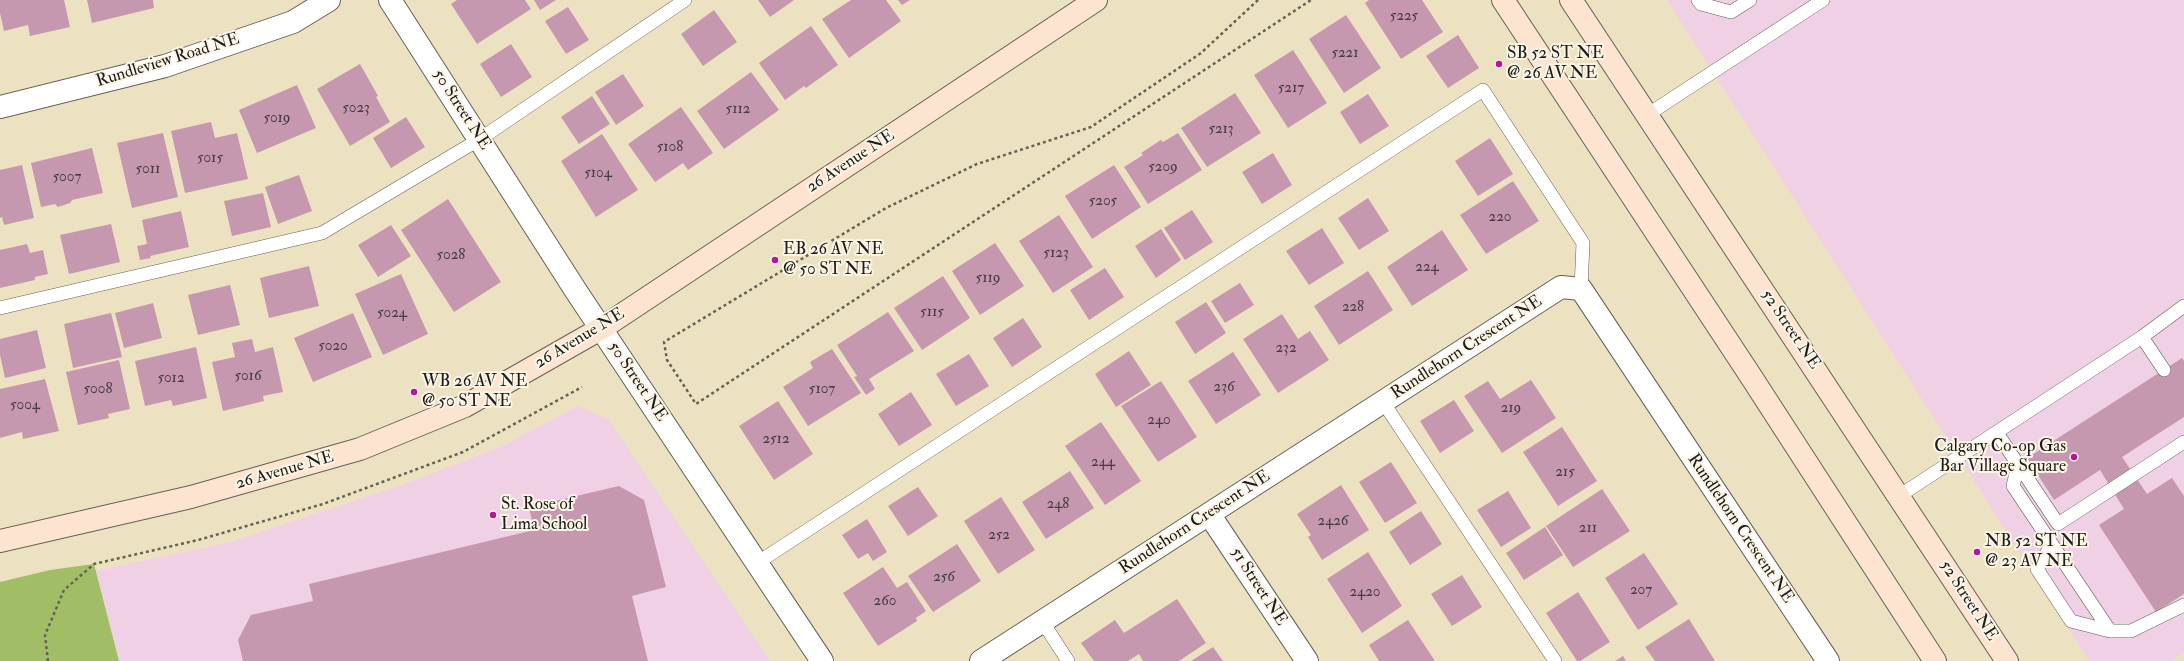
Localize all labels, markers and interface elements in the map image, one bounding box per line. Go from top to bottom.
house number: 5225 [1390,8,1418,26]
street label: Rundleview Road NE [94,29,242,93]
place label: SB 52 ST NE @ 26 AV NE [1507,44,1604,84]
house number: 5221 [1331,45,1359,63]
marker: SB 52 ST NE @ 26 AV NE [1494,59,1504,69]
street label: 50 Street NE [427,66,495,154]
house number: 5217 [1278,80,1304,98]
house number: 5023 [342,100,370,118]
house number: 5112 [726,101,750,119]
house number: 5019 [263,110,291,128]
house number: 5213 [1208,121,1234,139]
street label: 26 Avenue NE [803,126,899,198]
house number: 5108 [657,139,683,157]
house number: 5015 [197,150,223,168]
house number: 5209 [1148,159,1178,177]
house number: 5011 [136,161,160,179]
house number: 5104 [584,165,612,183]
house number: 5007 [53,169,81,187]
house number: 5205 [1089,193,1117,211]
house number: 220 [1489,209,1511,227]
place label: EB 26 AV NE @ 50 ST NE [783,240,884,280]
house number: 5123 [1043,245,1069,263]
house number: 5028 [437,247,465,265]
marker: EB 26 AV NE @ 50 ST NE [770,255,780,265]
house number: 224 [1415,259,1439,277]
house number: 5119 [976,270,1000,288]
street label: 52 Street NE [1756,286,1824,374]
street label: Rundlehorn Crescent NE [1388,292,1546,404]
house number: 228 [1342,299,1364,317]
street label: 26 Avenue NE [531,304,629,374]
house number: 5115 [920,304,944,322]
house number: 5024 [377,305,407,323]
house number: 5020 [318,338,348,356]
street label: 50 Street NE [603,338,671,426]
house number: 232 [1276,340,1296,358]
house number: 5016 [235,368,261,386]
house number: 5012 [157,370,185,388]
place label: WB 26 AV NE @ 50 ST NE [422,372,528,412]
house number: 236 [1214,379,1234,397]
house number: 5008 [84,381,112,399]
house number: 5107 [809,381,835,399]
marker: WB 26 AV NE @ 50 ST NE [409,387,419,397]
house number: 5004 [10,397,40,415]
house number: 219 [1501,400,1521,418]
house number: 240 [1147,412,1171,430]
house number: 2512 [762,431,790,449]
place label: Calgary Co-op Gas Bar Village Square [1934,437,2066,477]
street label: 26 Avenue NE [234,447,336,495]
street label: Rundlehorn Crescent NE [1682,450,1798,608]
marker: Calgary Co-op Gas Bar Village Square [2069,452,2079,462]
house number: 244 [1091,454,1115,472]
house number: 215 [1555,464,1575,482]
street label: Rundlehorn Crescent NE [1116,467,1274,579]
place label: St. Rose of Lima School [501,495,587,535]
house number: 248 [1047,496,1069,514]
marker: St. Rose of Lima School [488,510,498,520]
house number: 2426 [1318,513,1348,531]
house number: 211 [1579,520,1597,538]
house number: 252 [988,527,1010,545]
place label: NB 52 ST NE @ 23 AV NE [1985,532,2088,572]
street label: 51 Street NE [1225,544,1291,630]
marker: NB 52 ST NE @ 23 AV NE [1972,547,1982,557]
street label: 52 Street NE [1934,557,2002,645]
house number: 256 [933,569,955,587]
house number: 207 [1630,582,1652,600]
house number: 2420 [1350,584,1380,602]
house number: 260 [874,593,896,611]

